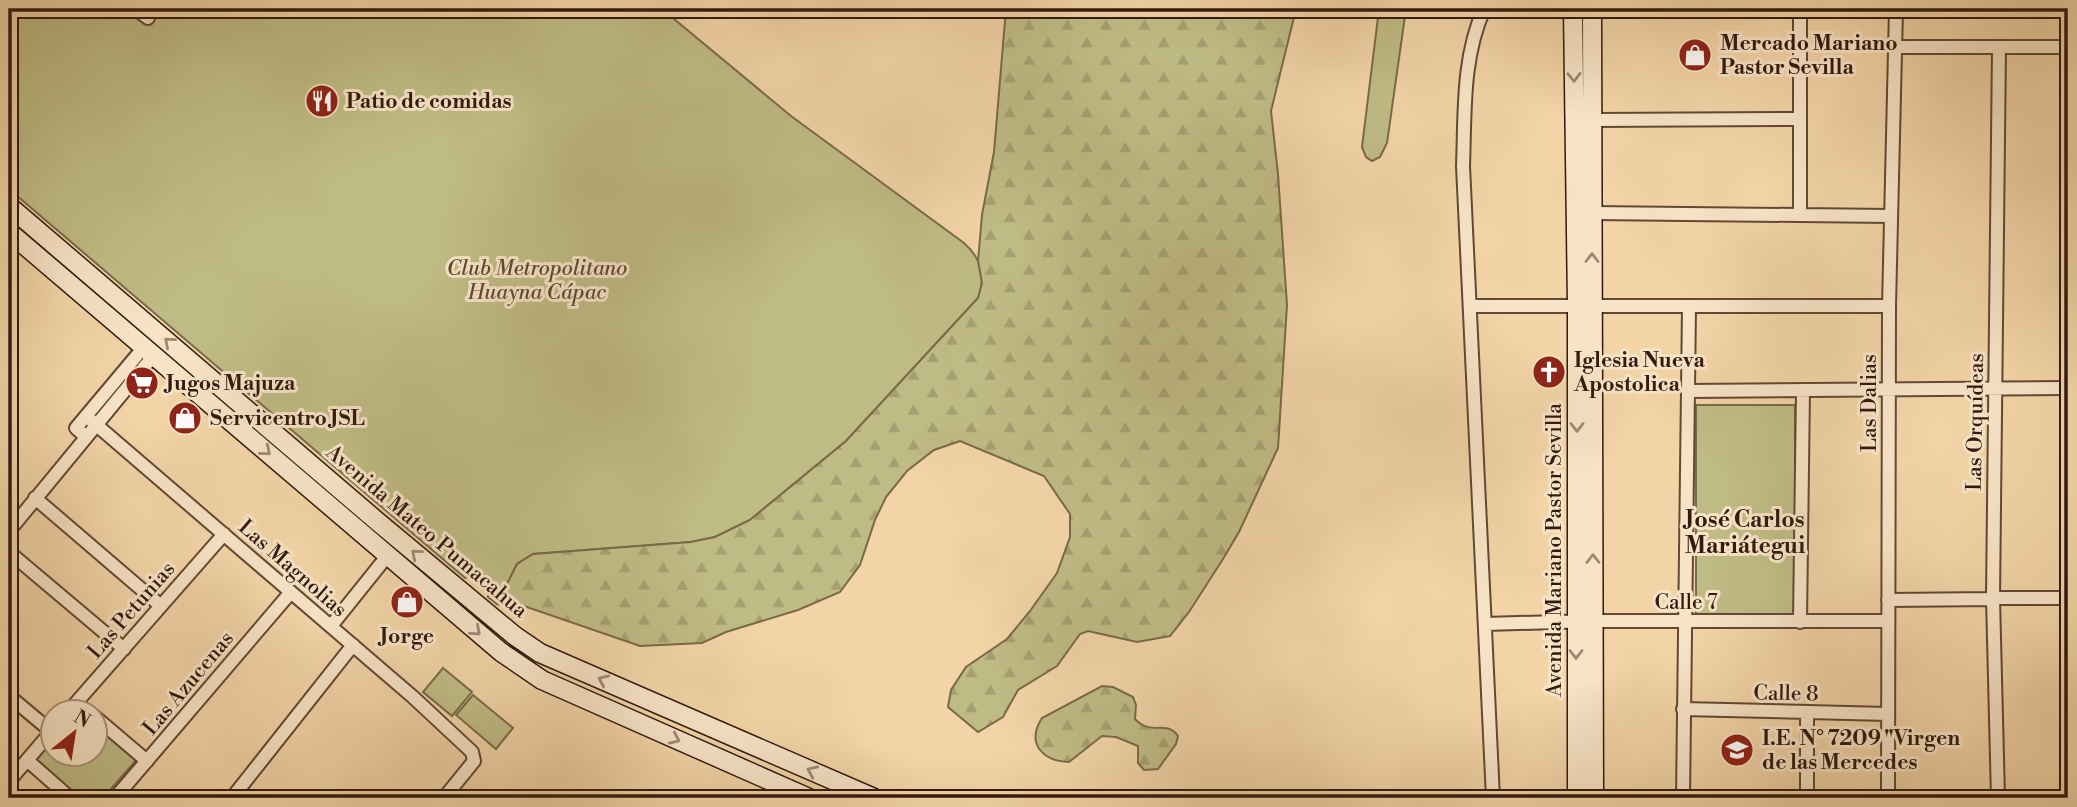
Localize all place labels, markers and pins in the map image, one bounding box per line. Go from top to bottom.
place label: Mercado Mariano Pastor Sevilla [1720,31,1898,81]
shop icon: Mercado Mariano Pastor Sevilla [1676,36,1714,74]
restaurant icon: Patio de comidas [303,82,341,120]
place label: Patio de comidas [346,89,512,115]
place label: Iglesia Nueva Apostolica [1573,348,1705,398]
church icon: Iglesia Nueva Apostolica [1530,353,1568,391]
supermarket icon: Jugos Majuza [123,364,161,402]
place label: Jugos Majuza [163,371,296,397]
shop icon: Servicentro JSL [166,399,204,437]
place label: Servicentro JSL [210,406,365,432]
shop icon: Jorge [388,583,426,621]
place label: Jorge [377,624,434,650]
place label: I.E. N° 7209 "Virgen de las Mercedes [1762,726,1960,776]
school or university icon: I.E. N° 7209 "Virgen de las Mercedes [1718,731,1756,769]

